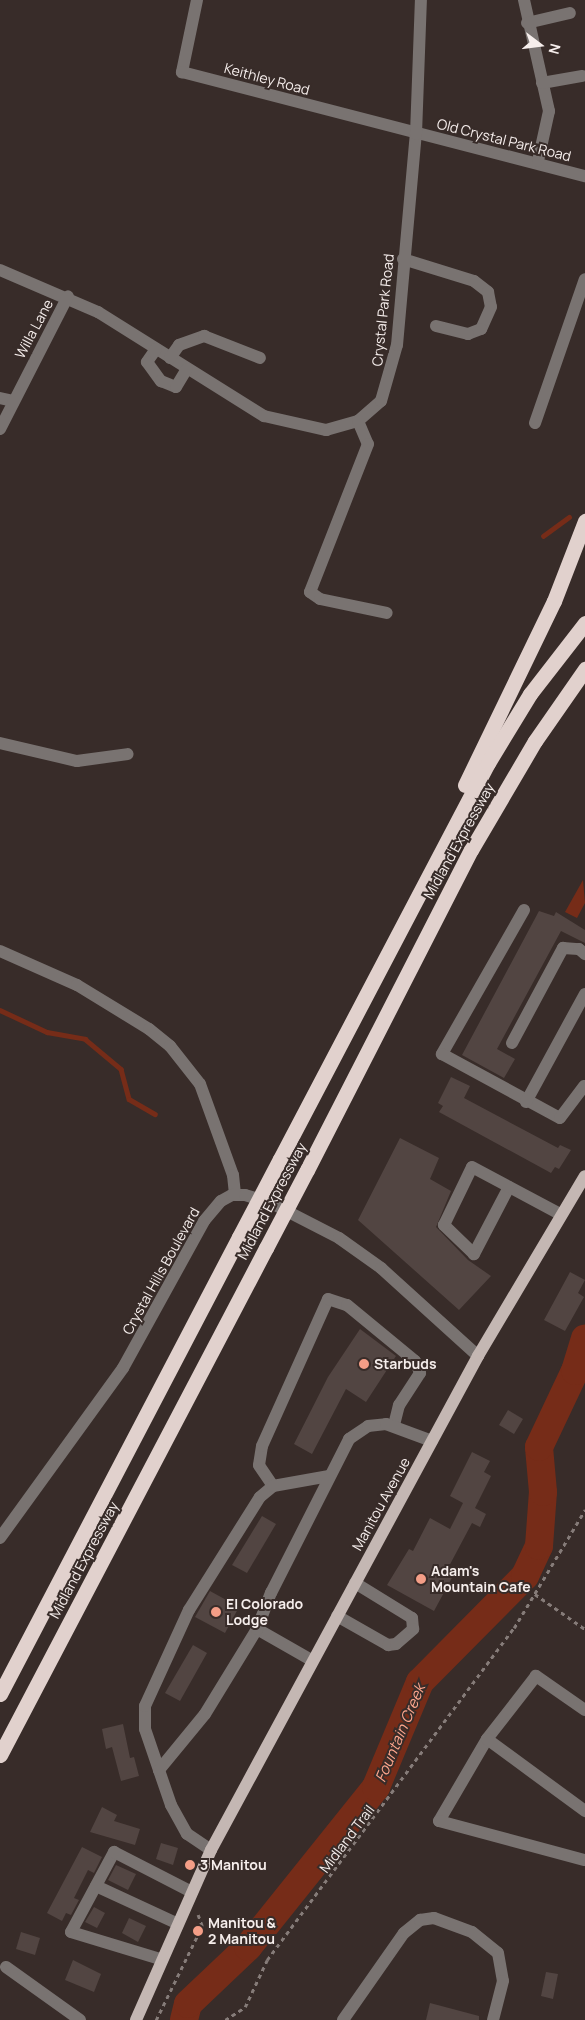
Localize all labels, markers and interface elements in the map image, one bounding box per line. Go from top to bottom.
north arrow [515,20,565,70]
text: N [544,42,565,56]
street label: Keithley Road [222,60,312,98]
street label: Old Crystal Park Road [435,115,573,165]
street label: Crystal Park Road [369,253,397,367]
street label: Willa Lane [11,297,57,361]
street label: Midland Expressway [420,780,498,902]
street label: Midland Expressway [234,1140,310,1262]
street label: Crystal Hills Boulevard [119,1205,203,1337]
place label: Starbuds [374,1356,437,1372]
marker: Starbuds [358,1358,370,1370]
street label: Manitou Avenue [348,1455,414,1553]
street label: Midland Expressway [46,1499,122,1621]
place label: Adam's Mountain Cafe [431,1563,531,1595]
marker: Adam's Mountain Cafe [415,1573,427,1585]
place label: El Colorado Lodge [226,1596,303,1628]
marker: El Colorado Lodge [210,1606,222,1618]
water label: Fountain Creek [371,1681,429,1785]
street label: Midland Trail [316,1802,378,1876]
place label: 3 Manitou [200,1857,267,1873]
marker: 3 Manitou [184,1859,196,1871]
place label: Manitou & 2 Manitou [208,1915,276,1948]
marker: Manitou & 2 Manitou [192,1925,204,1937]

